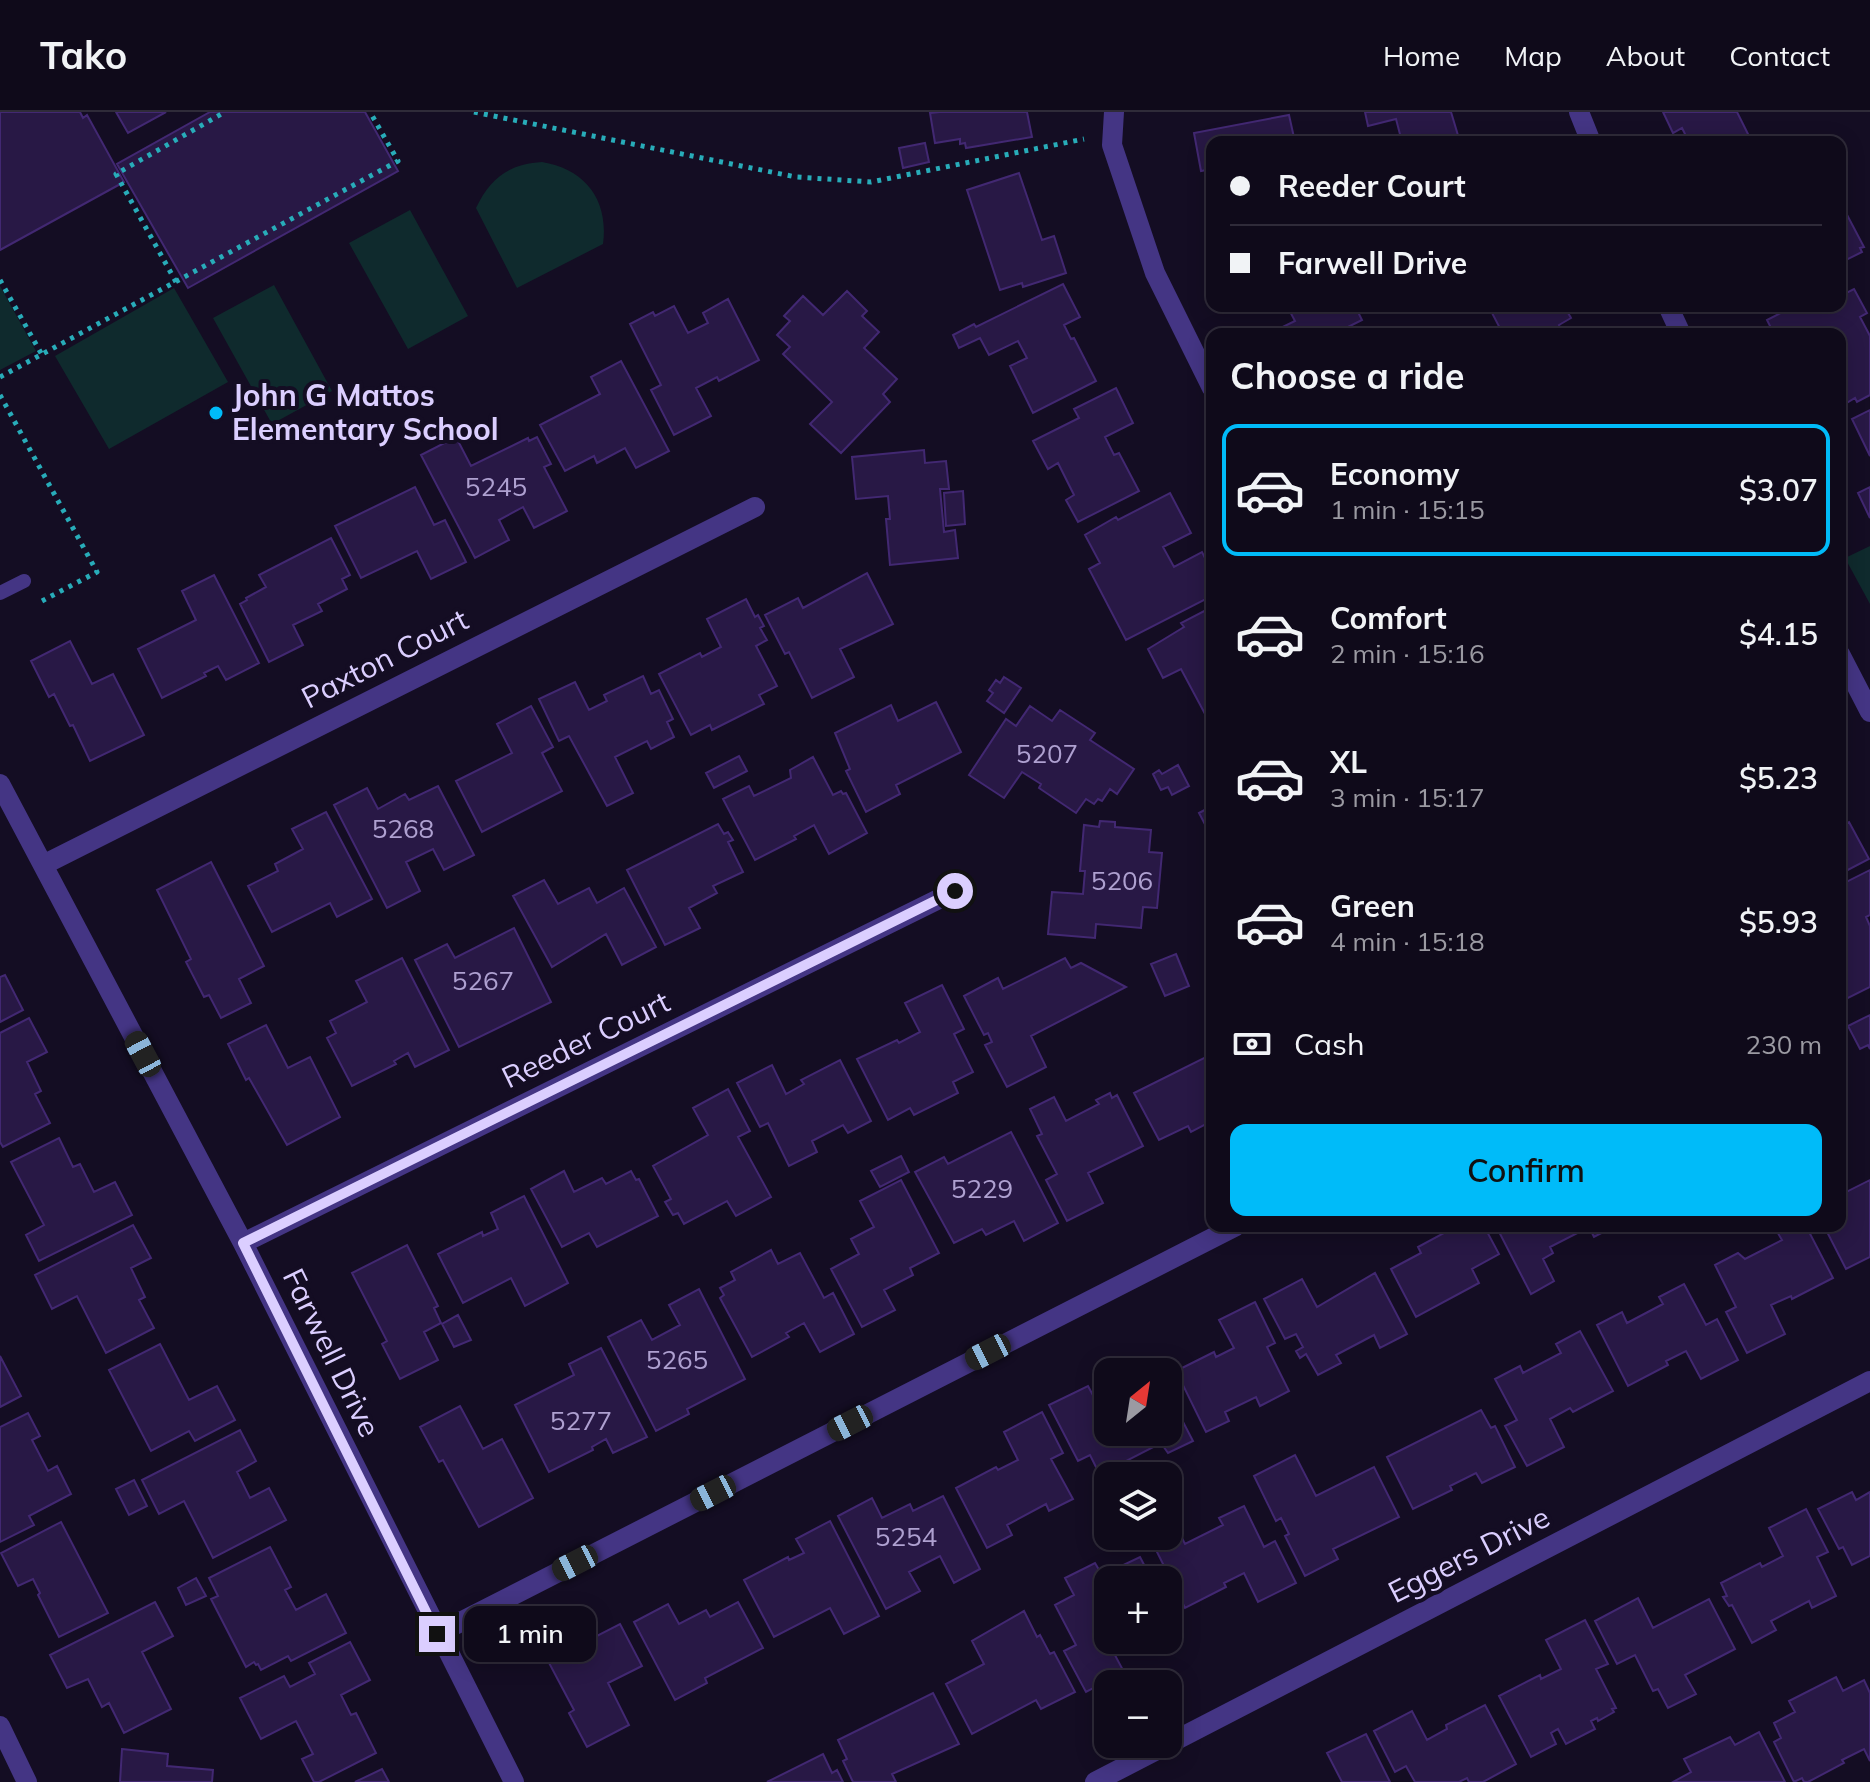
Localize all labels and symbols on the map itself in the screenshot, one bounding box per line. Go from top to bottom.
place label: John G Mattos Elementary School [232,376,499,448]
marker: John G Mattos Elementary School [207,404,225,422]
house number: 5245 [465,470,527,503]
street label: Paxton Court [295,600,474,716]
house number: 5207 [1016,737,1078,770]
house number: 5268 [372,812,434,845]
house number: 5206 [1091,864,1153,897]
route start [937,873,973,909]
house number: 5267 [452,964,514,997]
street label: Reeder Court [495,982,676,1096]
car [121,1027,165,1081]
house number: 5229 [951,1172,1013,1205]
street label: Farwell Drive [275,1262,389,1443]
car [961,1330,1015,1374]
house number: 5265 [646,1343,708,1376]
north arrow [1094,1358,1182,1446]
car [823,1401,877,1445]
house number: 5277 [550,1404,612,1437]
car [686,1471,740,1515]
street label: Eggers Drive [1382,1497,1556,1611]
house number: 5254 [875,1520,937,1553]
car [548,1541,602,1585]
callout: 1 min [465,1606,597,1662]
route end [419,1616,455,1652]

